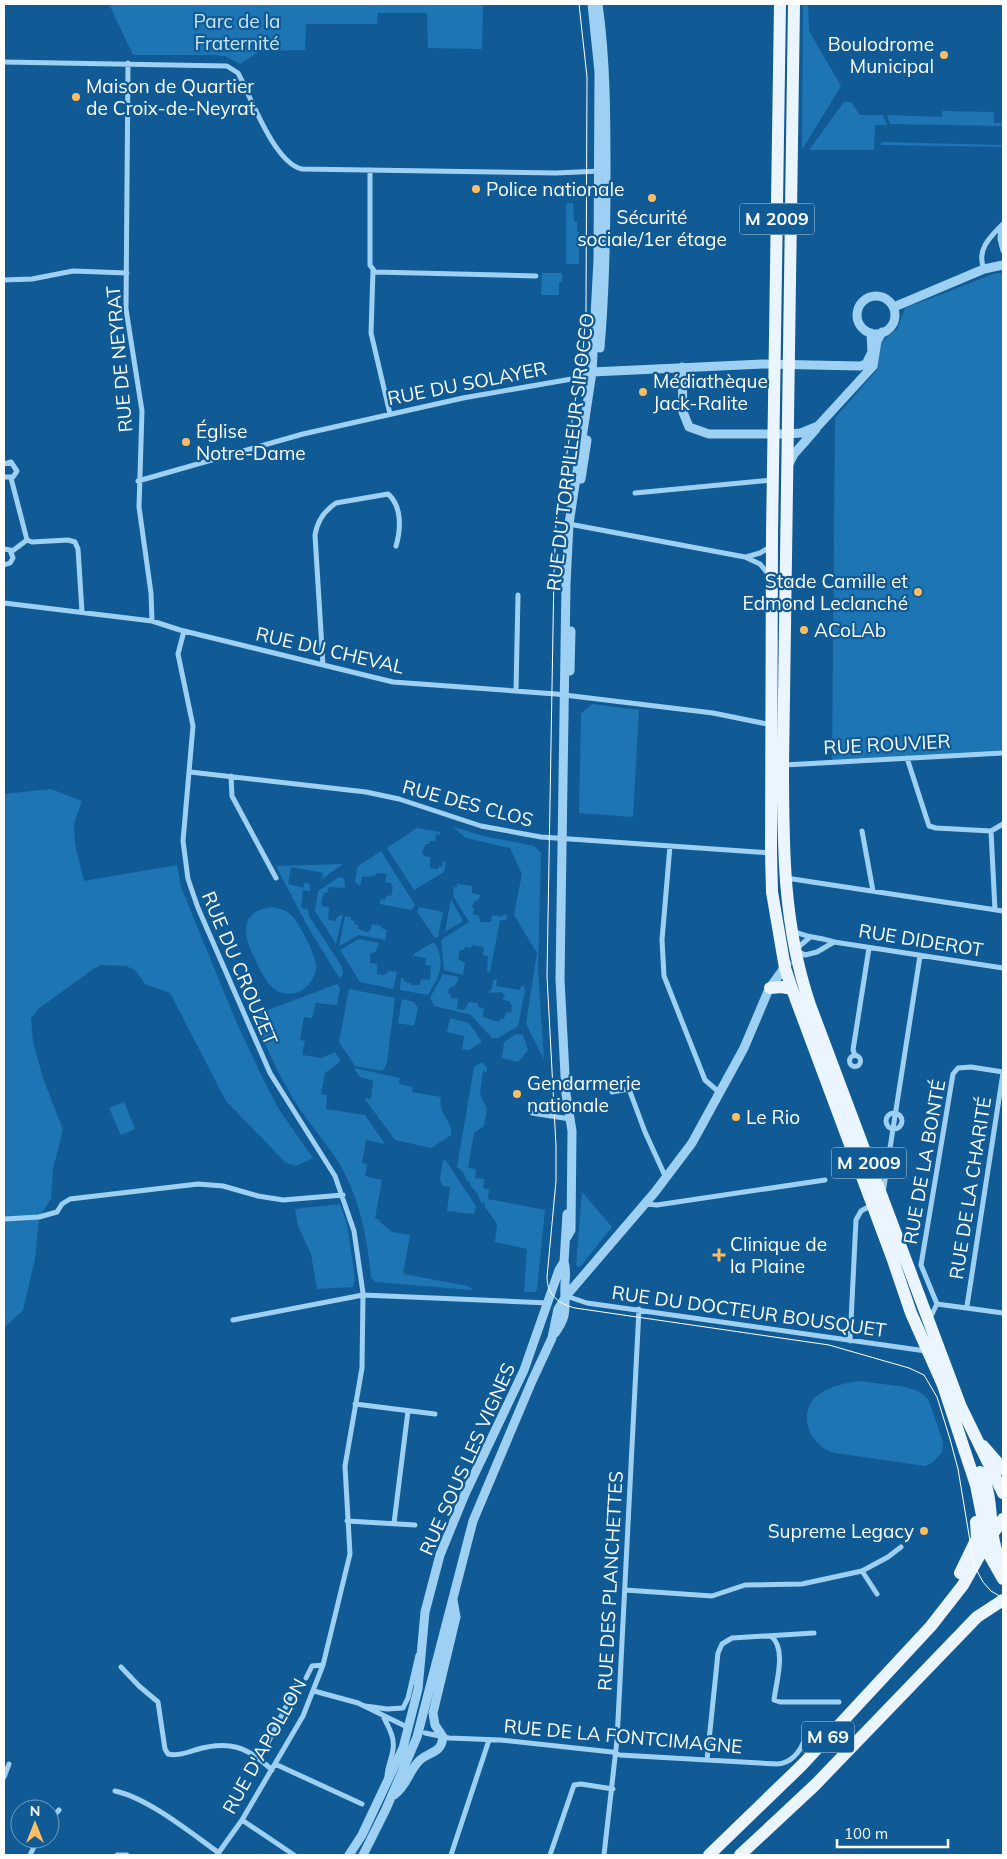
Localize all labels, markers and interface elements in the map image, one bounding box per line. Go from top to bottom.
park label: Parc de la Fraternité [193,9,281,55]
place label: Boulodrome Municipal [828,32,934,78]
marker: Boulodrome Municipal [938,49,950,61]
place label: Maison de Quartier de Croix-de-Neyrat [86,74,256,120]
marker: Maison de Quartier de Croix-de-Neyrat [70,91,82,103]
place label: Police nationale [486,177,624,201]
marker: Police nationale [470,183,482,195]
marker: Sécurité sociale/1er étage [646,192,658,204]
road number: M 2009 [740,203,814,234]
place label: Sécurité sociale/1er étage [577,205,727,251]
street label: RUE DE NEYRAT [101,284,137,433]
street label: RUE DU TORPILLEUR SIROCCO [541,312,599,592]
street label: RUE DU SOLAYER [385,356,549,410]
place label: Médiathèque Jack-Ralite [653,369,768,415]
marker: Médiathèque Jack-Ralite [637,386,649,398]
place label: Église Notre-Dame [196,419,306,465]
marker: Église Notre-Dame [180,436,192,448]
place label: Stade Camille et Edmond Leclanché [743,569,908,615]
marker: Stade Camille et Edmond Leclanché [912,586,924,598]
place label: ACoLAb [814,618,886,642]
street label: RUE DU CHEVAL [254,621,407,679]
marker: ACoLAb [798,624,810,636]
street label: RUE ROUVIER [823,729,951,759]
street label: RUE DES CLOS [400,774,536,832]
street label: RUE DU CROUZET [197,888,283,1049]
street label: RUE DIDEROT [857,918,986,962]
place label: Gendarmerie nationale [527,1071,641,1117]
street label: RUE DE LA BONTÉ [898,1078,950,1246]
marker: Gendarmerie nationale [511,1088,523,1100]
street label: RUE DE LA CHARITÉ [944,1095,996,1281]
place label: Le Rio [746,1105,800,1129]
marker: Le Rio [730,1111,742,1123]
road number: M 2009 [832,1148,906,1178]
place label: Clinique de la Plaine [730,1232,827,1278]
marker: Clinique de la Plaine [712,1248,726,1262]
street label: RUE DU DOCTEUR BOUSQUET [610,1280,888,1342]
street label: RUE SOUS LES VIGNES [414,1359,520,1559]
street label: RUE DES PLANCHETTES [592,1470,628,1692]
place label: Supreme Legacy [768,1519,914,1543]
marker: Supreme Legacy [918,1525,930,1537]
street label: RUE D'APOLLON [217,1674,311,1818]
street label: RUE DE LA FONTCIMAGNE [503,1714,743,1758]
road number: M 69 [802,1721,854,1752]
north arrow [10,1799,60,1849]
text: N [30,1802,40,1820]
scale bar [837,1816,948,1848]
text: 100 m [844,1824,888,1843]

